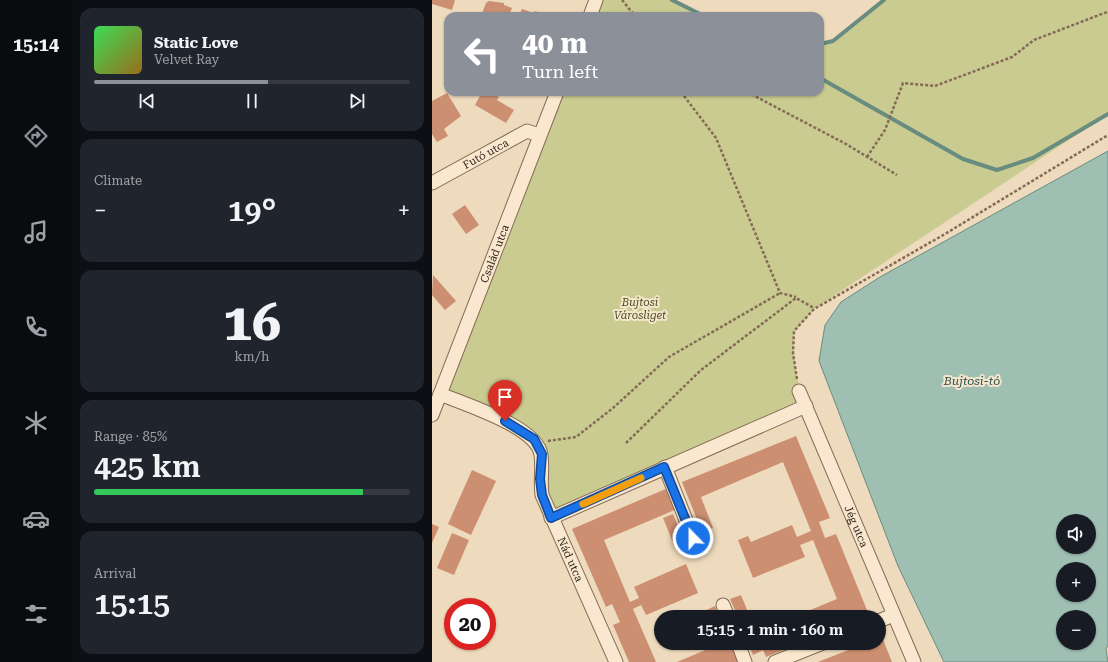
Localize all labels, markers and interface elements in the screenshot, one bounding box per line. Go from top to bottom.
text: 40 m [522,27,587,60]
icon: left [456,28,508,80]
text: 15:14 [13,34,59,55]
text: Static Love [154,34,238,52]
text: Velvet Ray [154,52,219,67]
text: Turn left [522,61,598,82]
icon: previous [136,90,158,112]
icon: pause [241,90,263,112]
icon: next [346,90,368,112]
icon: directions [22,122,50,150]
street label: Futó utca [461,136,511,172]
text: Climate [94,173,142,188]
text: 19° [228,193,276,228]
text: − [94,198,106,223]
text: + [398,198,410,223]
icon: music [22,218,50,246]
street label: Család utca [478,223,512,285]
text: 16 [223,292,281,353]
park label: Bujtosi Városliget [614,296,667,322]
icon: phone [22,313,50,341]
text: km/h [235,349,269,364]
water label: Bujtosi-tó [943,374,1000,388]
pin [488,380,522,421]
icon: arrive [494,386,516,408]
icon: climate [22,409,50,437]
text: Range · 85% [94,429,167,444]
text: 425 km [94,449,201,484]
street label: Jég utca [841,504,871,549]
icon: car [22,505,50,533]
map controls [1056,514,1096,650]
button: sound [1056,514,1096,554]
position arrow [672,517,714,559]
street label: Nád utca [555,535,586,584]
button: + [1056,562,1096,602]
text: Arrival [94,566,136,581]
text: 15:15 [94,586,170,621]
speed limit sign: 20 [444,598,496,650]
icon: filters [22,600,50,628]
button: − [1056,610,1096,650]
text: 15:15 · 1 min · 160 m [697,621,843,639]

